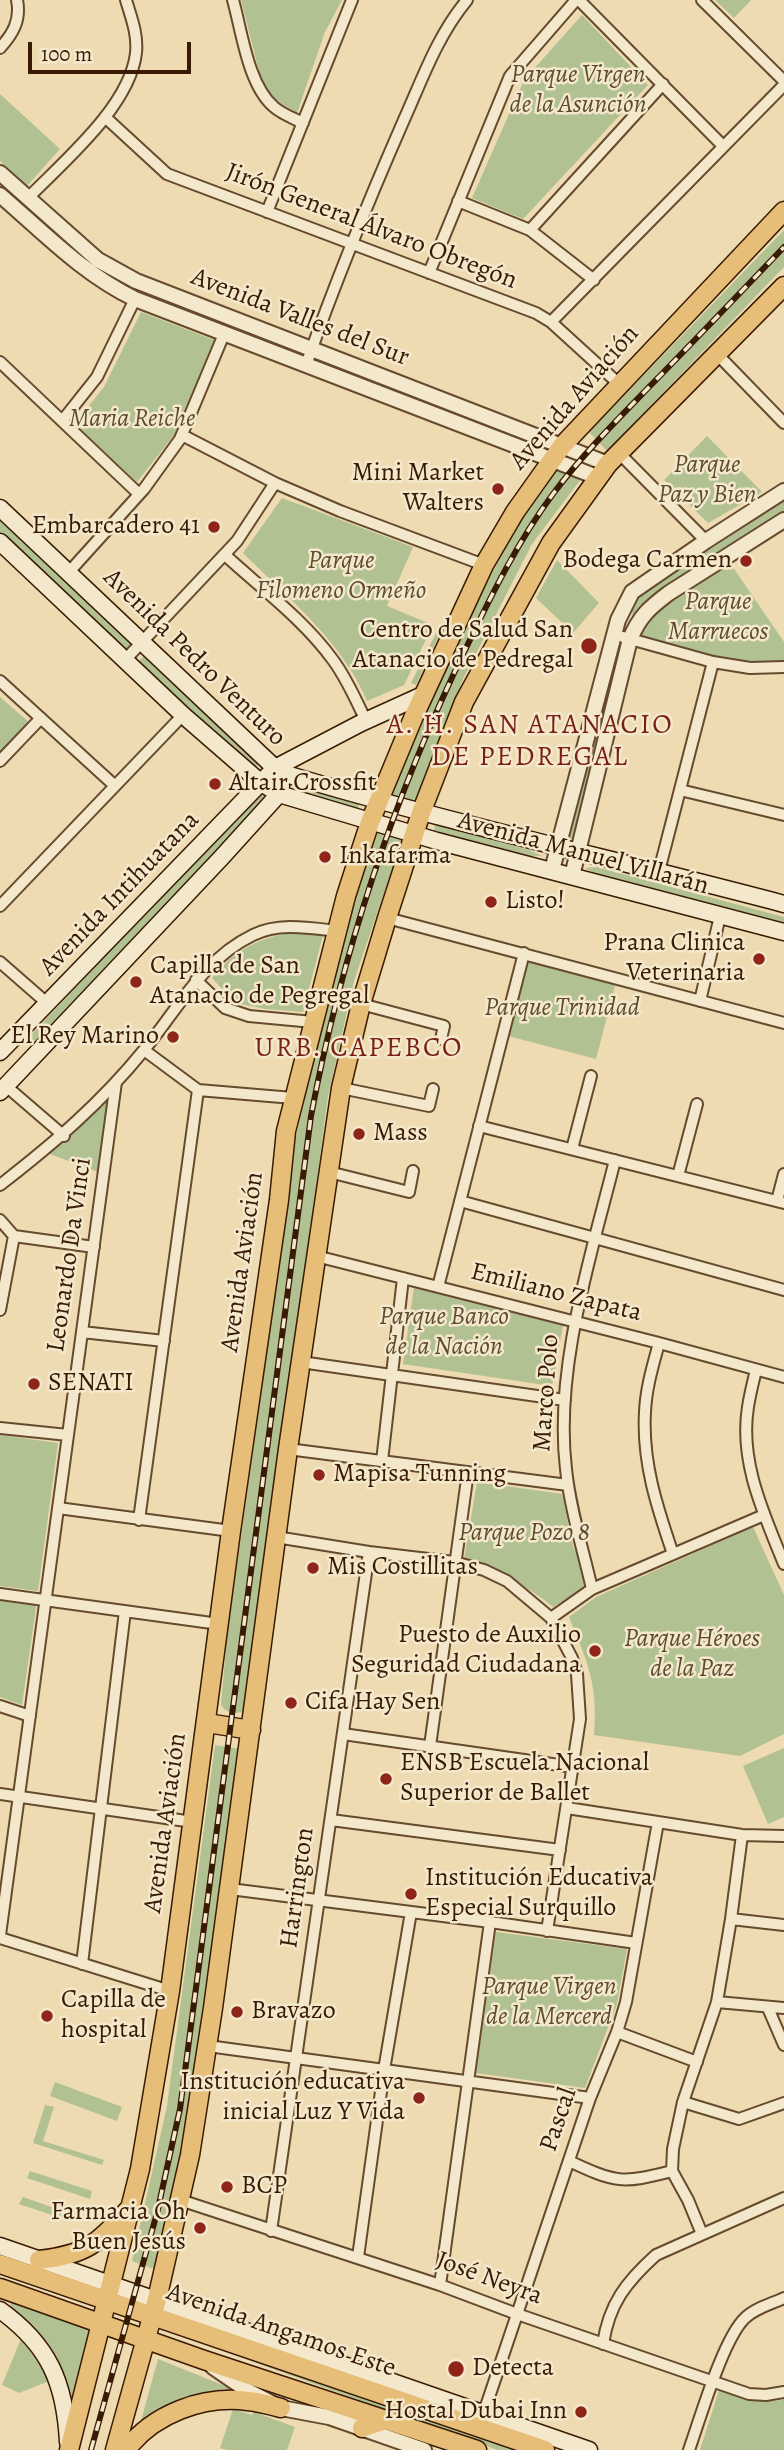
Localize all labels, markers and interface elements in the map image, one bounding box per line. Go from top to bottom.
scale bar [32,28,194,72]
text: 100 m [41,40,92,68]
park label: Parque Virgen de la Asunción [510,60,646,122]
street label: Jirón General Álvaro Obregón [221,157,521,297]
street label: Avenida Valles del Sur [187,262,413,374]
street label: Avenida Aviación [504,319,646,477]
park label: Maria Reiche [69,404,195,436]
park label: Parque Paz y Bien [658,450,756,512]
place label: Mini Market Walters [352,458,484,520]
marker: Mini Market Walters [490,481,506,497]
place label: Embarcadero 41 [32,511,200,543]
marker: Embarcadero 41 [206,519,222,535]
place label: Bodega Carmen [563,545,732,577]
park label: Parque Filomeno Ormeño [256,546,426,608]
marker: Bodega Carmen [738,553,754,569]
street label: Avenida Pedro Venturo [96,563,292,753]
park label: Parque Marruecos [668,587,768,648]
place label: Centro de Salud San Atanacio de Pedregal [353,615,573,676]
marker: Centro de Salud San Atanacio de Pedregal [579,636,599,656]
district label: A. H. SAN ATANACIO DE PEDREGAL [389,709,671,775]
place label: Altair Crossfit [229,768,376,800]
marker: Altair Crossfit [207,776,223,792]
street label: Avenida Intihuatana [34,805,206,983]
street label: Avenida Manuel Villarán [454,805,712,903]
place label: Inkafarma [339,841,451,873]
marker: Inkafarma [317,849,333,865]
place label: Listo! [505,886,565,918]
marker: Listo! [483,894,499,910]
place label: Prana Clinica Veterinaria [603,928,745,990]
place label: Capilla de San Atanacio de Pegregal [150,951,369,1012]
marker: Prana Clinica Veterinaria [751,951,767,967]
marker: Capilla de San Atanacio de Pegregal [128,974,144,990]
park label: Parque Trinidad [484,993,640,1025]
place label: El Rey Marino [10,1021,159,1053]
marker: El Rey Marino [165,1029,181,1045]
district label: URB. CAPEBCO [256,1032,462,1066]
place label: Mass [373,1118,428,1150]
marker: Mass [351,1126,367,1142]
street label: Leonardo Da Vinci [41,1156,99,1354]
street label: Avenida Aviación [215,1170,271,1354]
street label: Emiliano Zapata [467,1257,645,1329]
park label: Parque Banco de la Nación [379,1302,509,1364]
street label: Marco Polo [527,1333,567,1453]
place label: SENATI [48,1368,134,1400]
marker: SENATI [26,1376,42,1392]
place label: Mapisa Tunning [333,1459,506,1491]
marker: Mapisa Tunning [311,1467,327,1483]
park label: Parque Pozo 8 [458,1518,590,1550]
place label: Mis Costillitas [327,1552,478,1584]
marker: Mis Costillitas [305,1560,321,1576]
place label: Puesto de Auxilio Seguridad Ciudadana [351,1620,581,1682]
park label: Parque Héroes de la Paz [624,1624,760,1686]
marker: Puesto de Auxilio Seguridad Ciudadana [587,1643,603,1659]
place label: Cifa Hay Sen [305,1687,440,1719]
marker: Cifa Hay Sen [283,1695,299,1711]
street label: Avenida Aviación [138,1731,194,1915]
place label: ENSB Escuela Nacional Superior de Ballet [400,1748,649,1810]
marker: ENSB Escuela Nacional Superior de Ballet [378,1771,394,1787]
street label: Harrington [274,1826,322,1950]
place label: Institución Educativa Especial Surquillo [425,1863,653,1924]
marker: Institución Educativa Especial Surquillo [403,1886,419,1902]
park label: Parque Virgen de la Mercerd [482,1972,616,2034]
place label: Capilla de hospital [61,1985,166,2046]
place label: Bravazo [251,1996,336,2028]
marker: Bravazo [229,2004,245,2020]
marker: Capilla de hospital [39,2008,55,2024]
place label: Institución educativa inicial Luz Y Vida [180,2067,405,2128]
street label: Pascal [534,2084,584,2156]
marker: Institución educativa inicial Luz Y Vida [411,2090,427,2106]
place label: BCP [241,2171,287,2203]
marker: BCP [219,2179,235,2195]
place label: Farmacia Oh Buen Jesús [50,2197,186,2258]
marker: Farmacia Oh Buen Jesús [192,2220,208,2236]
street label: José Neyra [432,2245,546,2313]
street label: Avenida Angamos Este [162,2277,400,2385]
place label: Detecta [472,2353,554,2385]
marker: Detecta [446,2359,466,2379]
place label: Hostal Dubai Inn [385,2396,567,2428]
marker: Hostal Dubai Inn [573,2404,589,2420]

